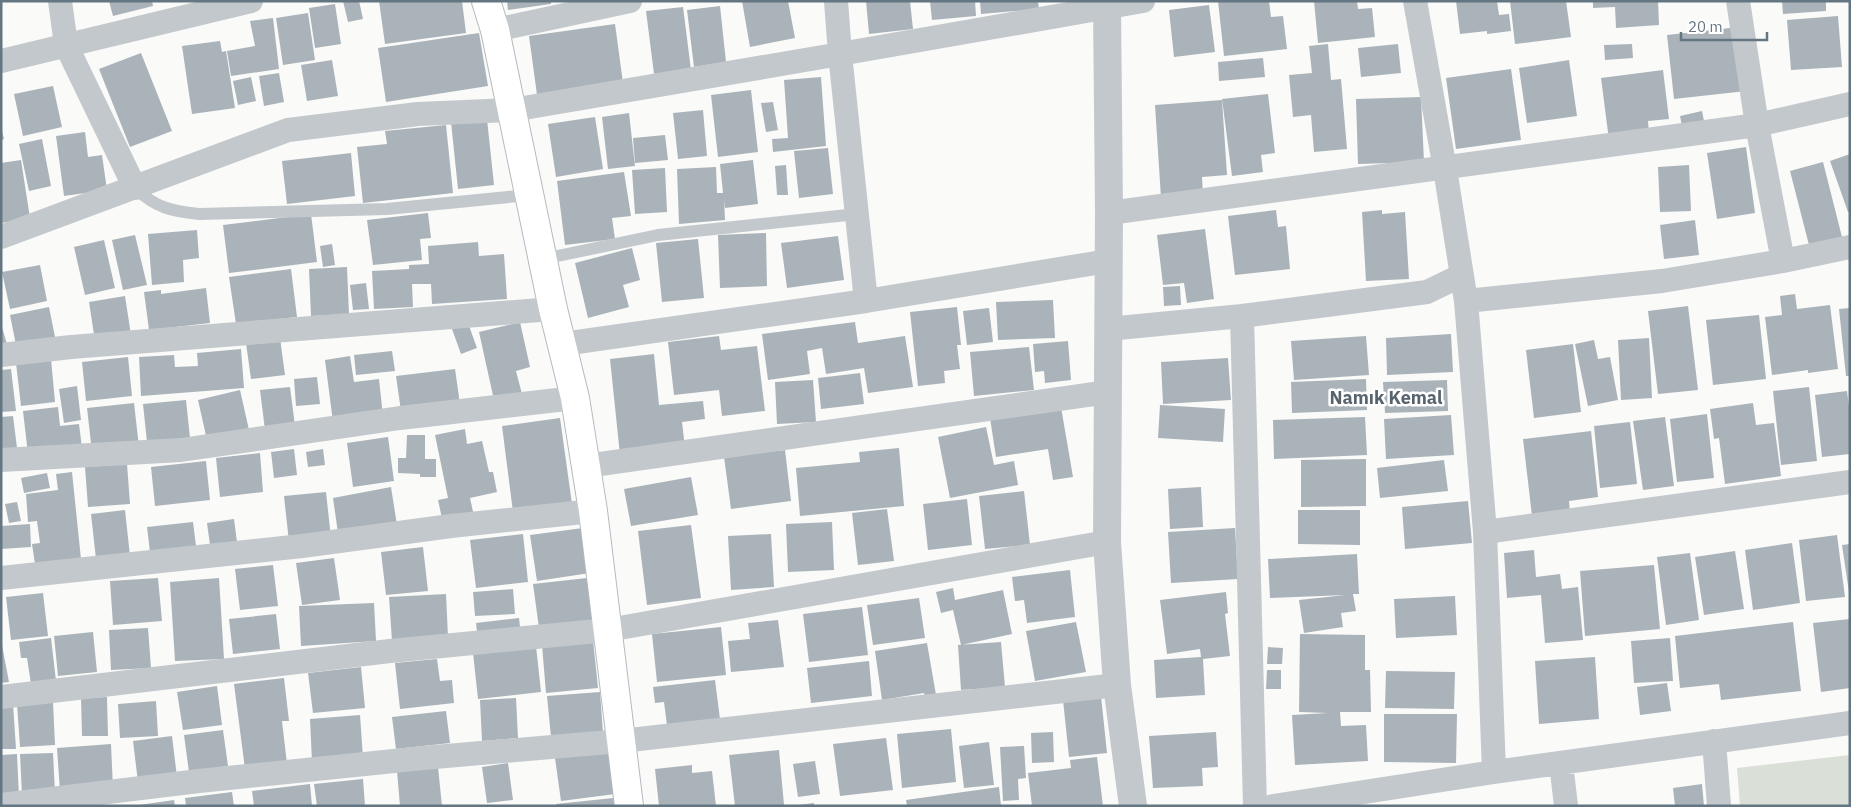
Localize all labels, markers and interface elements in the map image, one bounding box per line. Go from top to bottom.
scale bar [1681,10,1767,42]
text: 20 m [1688,17,1723,36]
district label: Namık Kemal [1329,386,1443,409]

